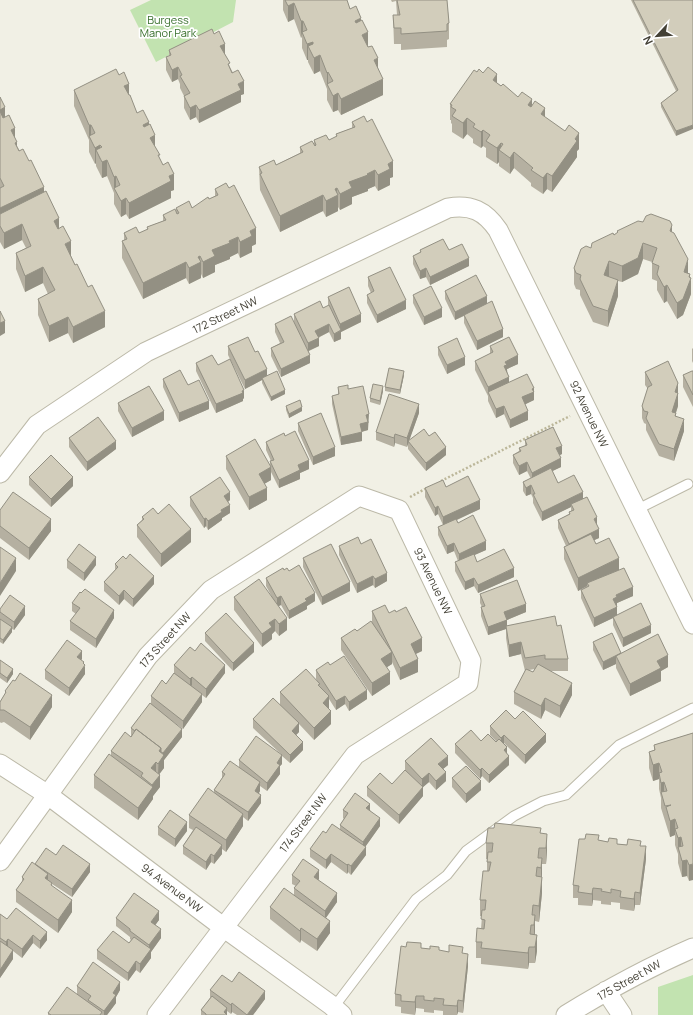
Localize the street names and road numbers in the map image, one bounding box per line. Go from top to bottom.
street label: 172 Street NW [190,292,260,337]
street label: 92 Avenue NW [567,378,612,450]
street label: 93 Avenue NW [411,545,456,617]
street label: 173 Street NW [135,608,194,671]
street label: 174 Street NW [275,790,330,855]
street label: 94 Avenue NW [139,860,207,916]
street label: 175 Street NW [594,956,664,1003]

